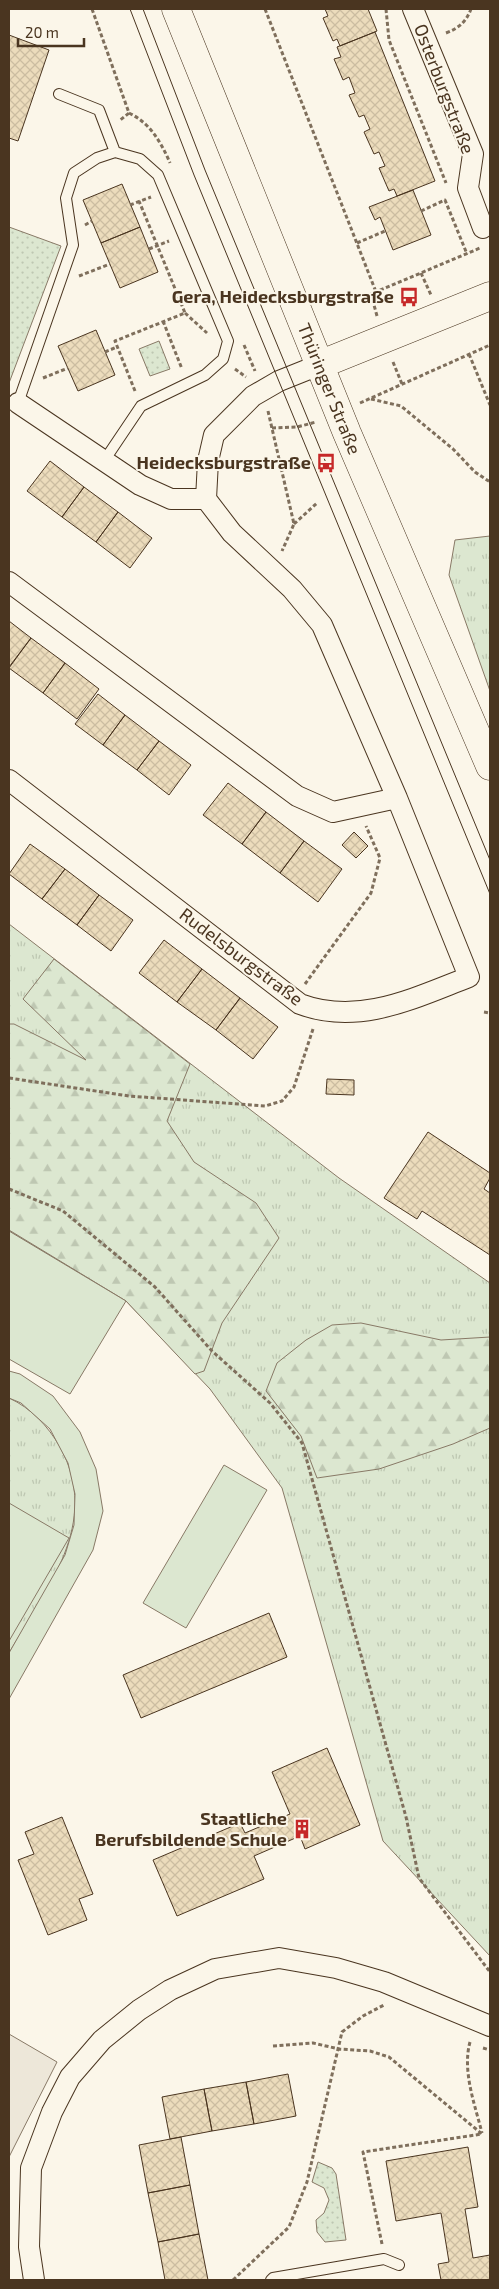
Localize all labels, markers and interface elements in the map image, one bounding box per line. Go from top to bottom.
scale bar [18,15,84,47]
street label: Osterburgstraße [410,20,480,157]
text: 20 m [25,23,59,41]
place label: Gera, Heidecksburgstraße [172,285,394,307]
bus stop icon: Gera, Heidecksburgstraße [398,286,420,308]
street label: Thüringer Straße [294,320,366,457]
place label: Heidecksburgstraße [137,451,311,473]
bus stop icon: Heidecksburgstraße [315,452,337,474]
street label: Rudelsburgstraße [176,903,308,1010]
place label: Staatliche Berufsbildende Schule [95,1807,287,1850]
building icon: Staatliche Berufsbildende Schule [291,1818,313,1840]

